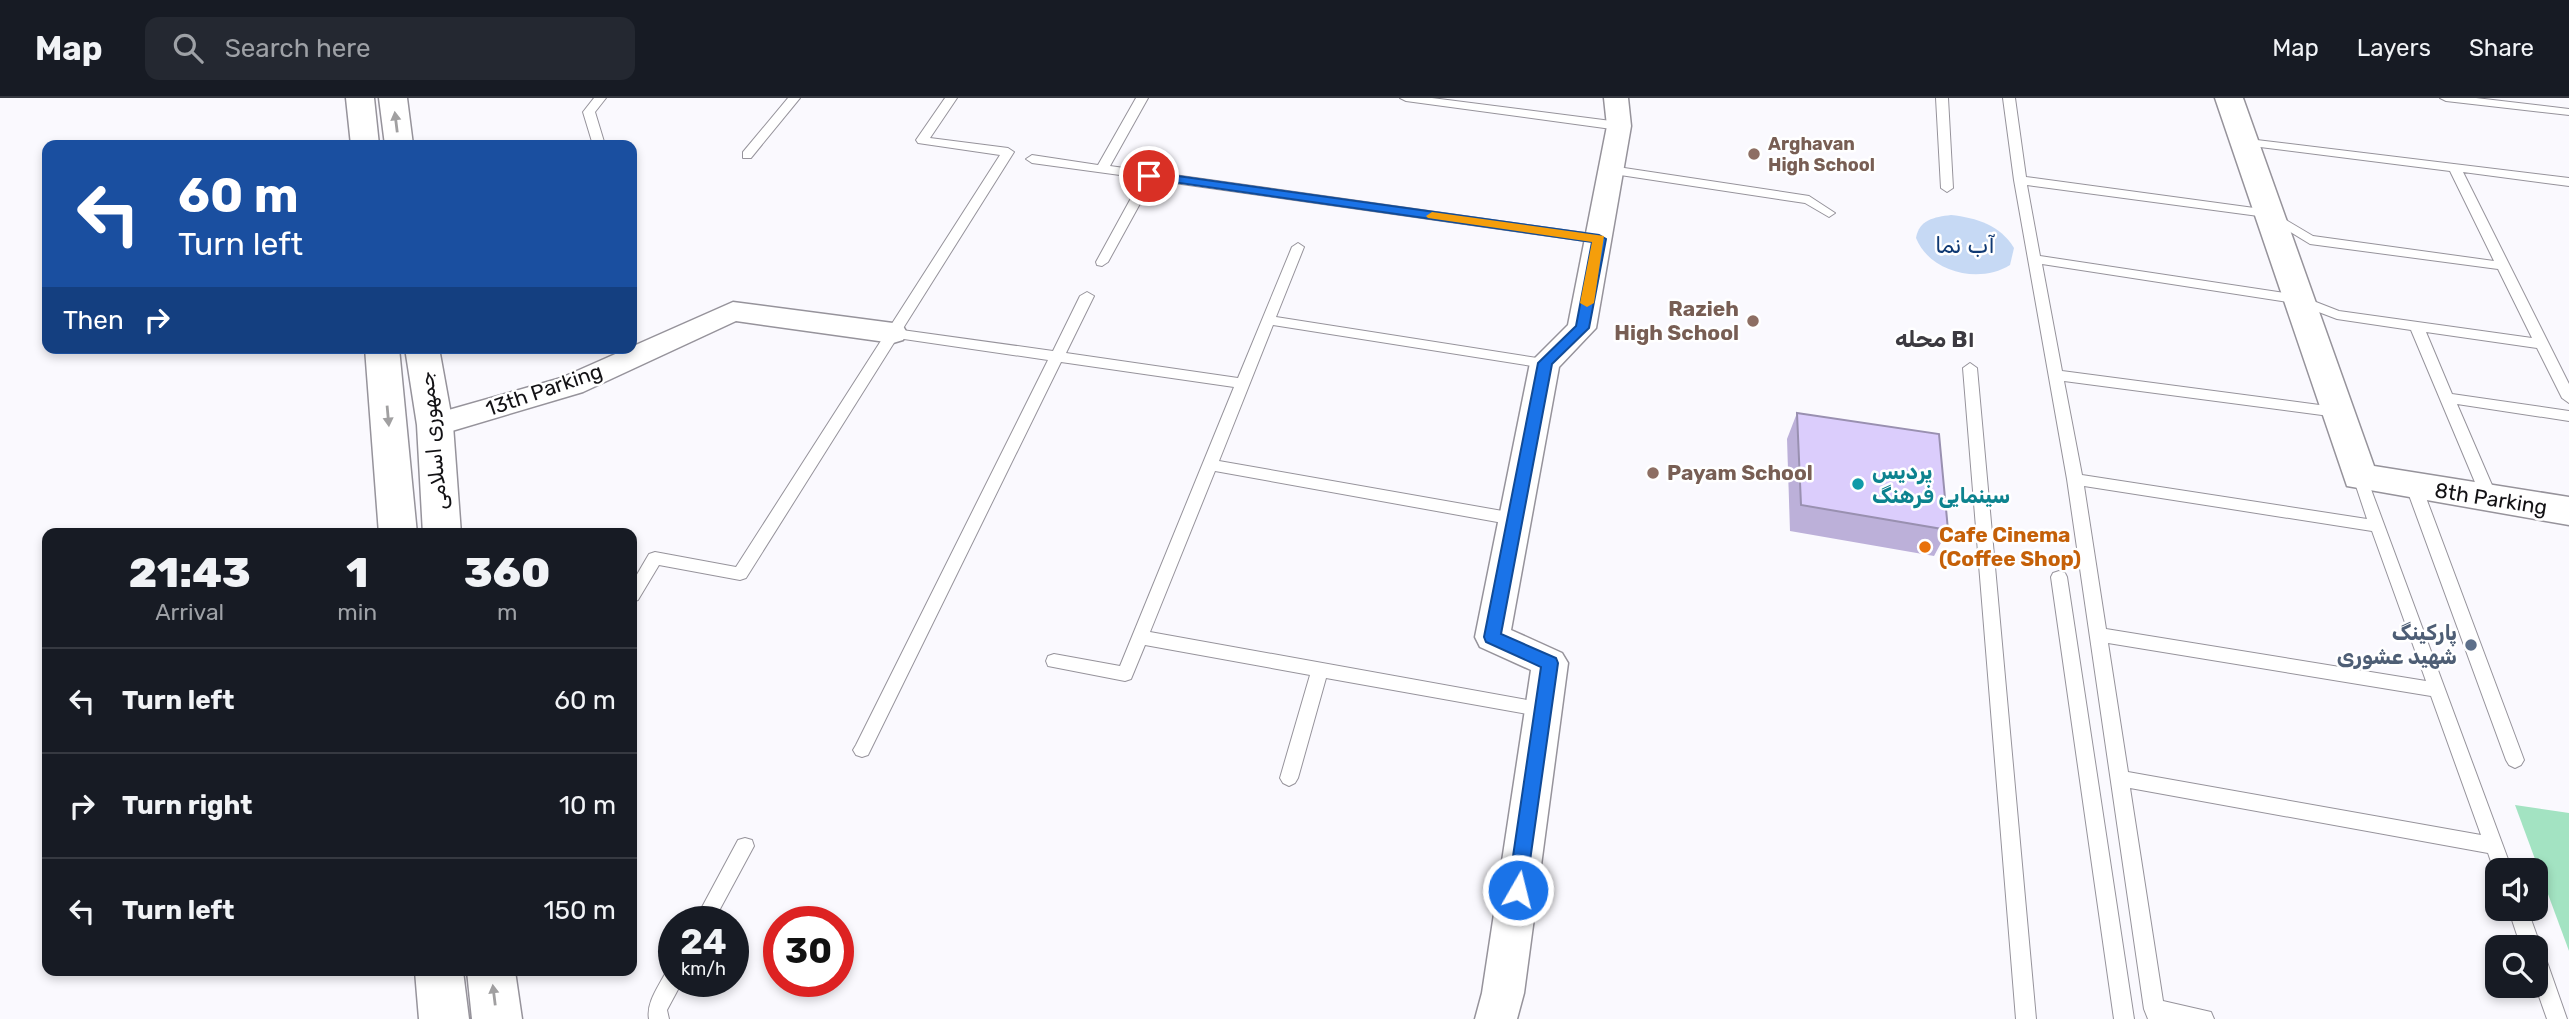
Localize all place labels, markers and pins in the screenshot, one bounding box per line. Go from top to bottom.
place label: Arghavan High School [1768,133,1875,176]
pin [1119,146,1179,206]
marker: Arghavan High School [1746,146,1762,162]
place label: Razieh High School [1614,296,1739,345]
marker: Razieh High School [1745,313,1761,329]
place label: پردیس سینمایی فرهنگ [1872,459,2010,509]
place label: Payam School [1667,460,1813,485]
marker: Payam School [1645,465,1661,481]
marker: پردیس سینمایی فرهنگ [1850,476,1866,492]
place label: Cafe Cinema (Coffee Shop) [1939,522,2081,571]
marker: Cafe Cinema (Coffee Shop) [1917,539,1933,555]
place label: پارکینگ شهید عشوری [2337,620,2457,670]
marker: پارکینگ شهید عشوری [2463,637,2479,653]

